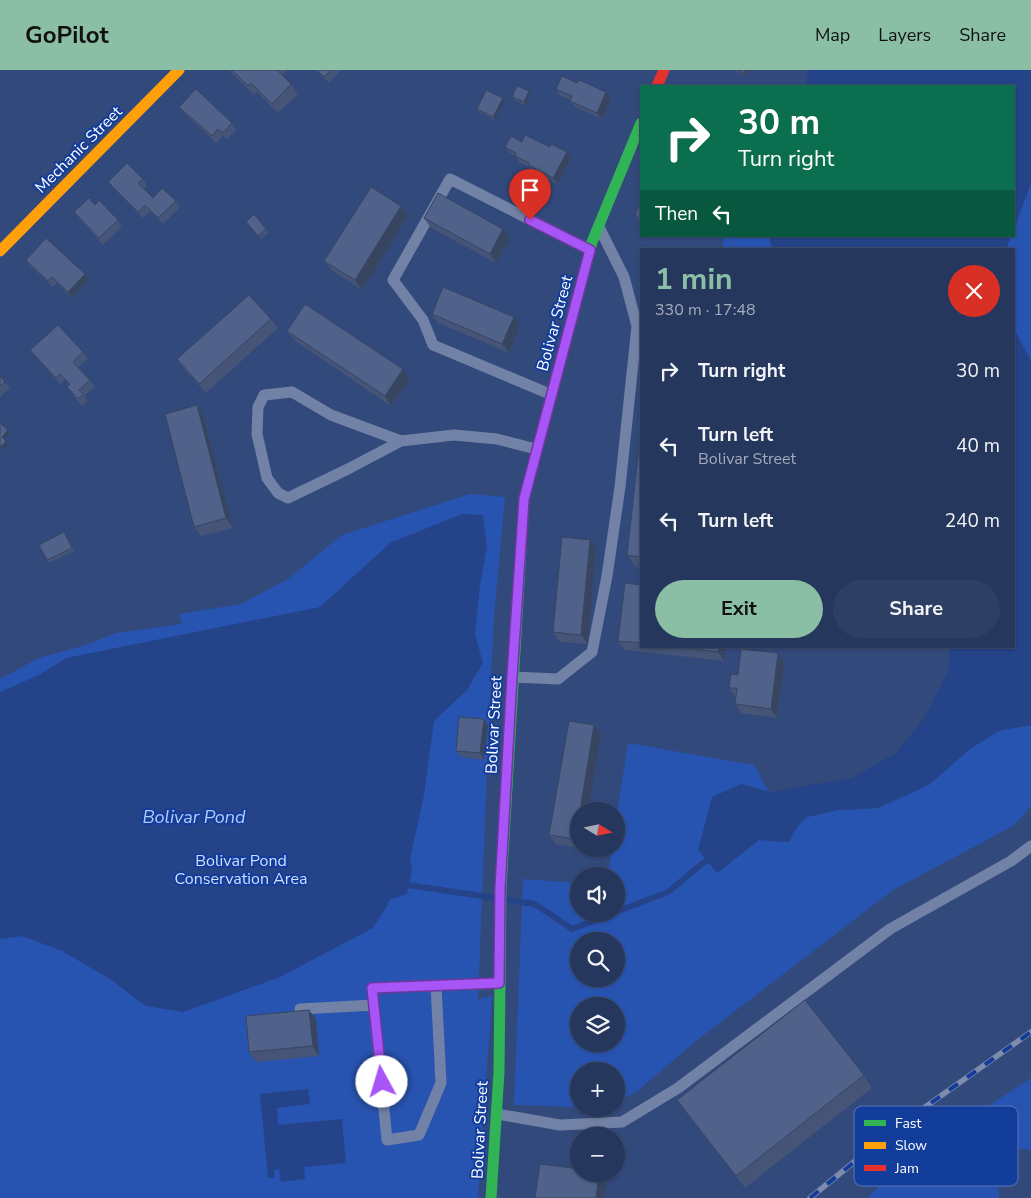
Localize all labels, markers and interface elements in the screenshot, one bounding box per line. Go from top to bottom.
text: GoPilot [25,19,109,51]
text: Map [815,23,850,47]
text: Layers [878,23,931,47]
text: Share [959,23,1006,47]
text: 30 m [738,99,820,146]
street label: Mechanic Street [30,101,127,198]
icon: right [655,105,720,170]
text: Turn right [738,144,834,174]
pin [509,169,551,220]
icon: arrive [516,176,544,204]
icon: left [708,200,736,228]
text: Then [655,201,698,227]
text: 1 min [655,259,733,300]
button: close [948,265,1000,317]
street label: Bolivar Street [532,273,578,374]
text: 330 m · 17:48 [655,299,756,321]
icon: right [655,357,683,385]
text: Turn right [698,358,785,384]
text: 30 m [956,358,1000,384]
text: Turn left [698,422,773,448]
icon: left [655,432,683,460]
text: 40 m [956,433,1000,459]
text: Bolivar Street [698,448,796,470]
icon: left [655,507,683,535]
text: Turn left [698,508,773,534]
text: 240 m [945,508,1000,534]
button: Exit [655,580,823,638]
button: Share [833,580,1000,638]
street label: Bolivar Street [480,675,508,775]
north arrow [570,802,625,858]
map controls [570,802,625,1182]
water label: Bolivar Pond [142,805,246,829]
park label: Bolivar Pond Conservation Area [175,850,307,890]
button: sound [570,867,625,922]
button: search [570,932,625,987]
button: layers [570,997,625,1052]
position arrow [355,1055,407,1107]
button: + [570,1062,625,1117]
street label: Bolivar Street [466,1080,494,1180]
legend [854,1106,1018,1186]
text: Fast [895,1114,921,1133]
button: − [570,1127,625,1182]
text: Slow [895,1136,927,1155]
text: Jam [894,1159,919,1178]

